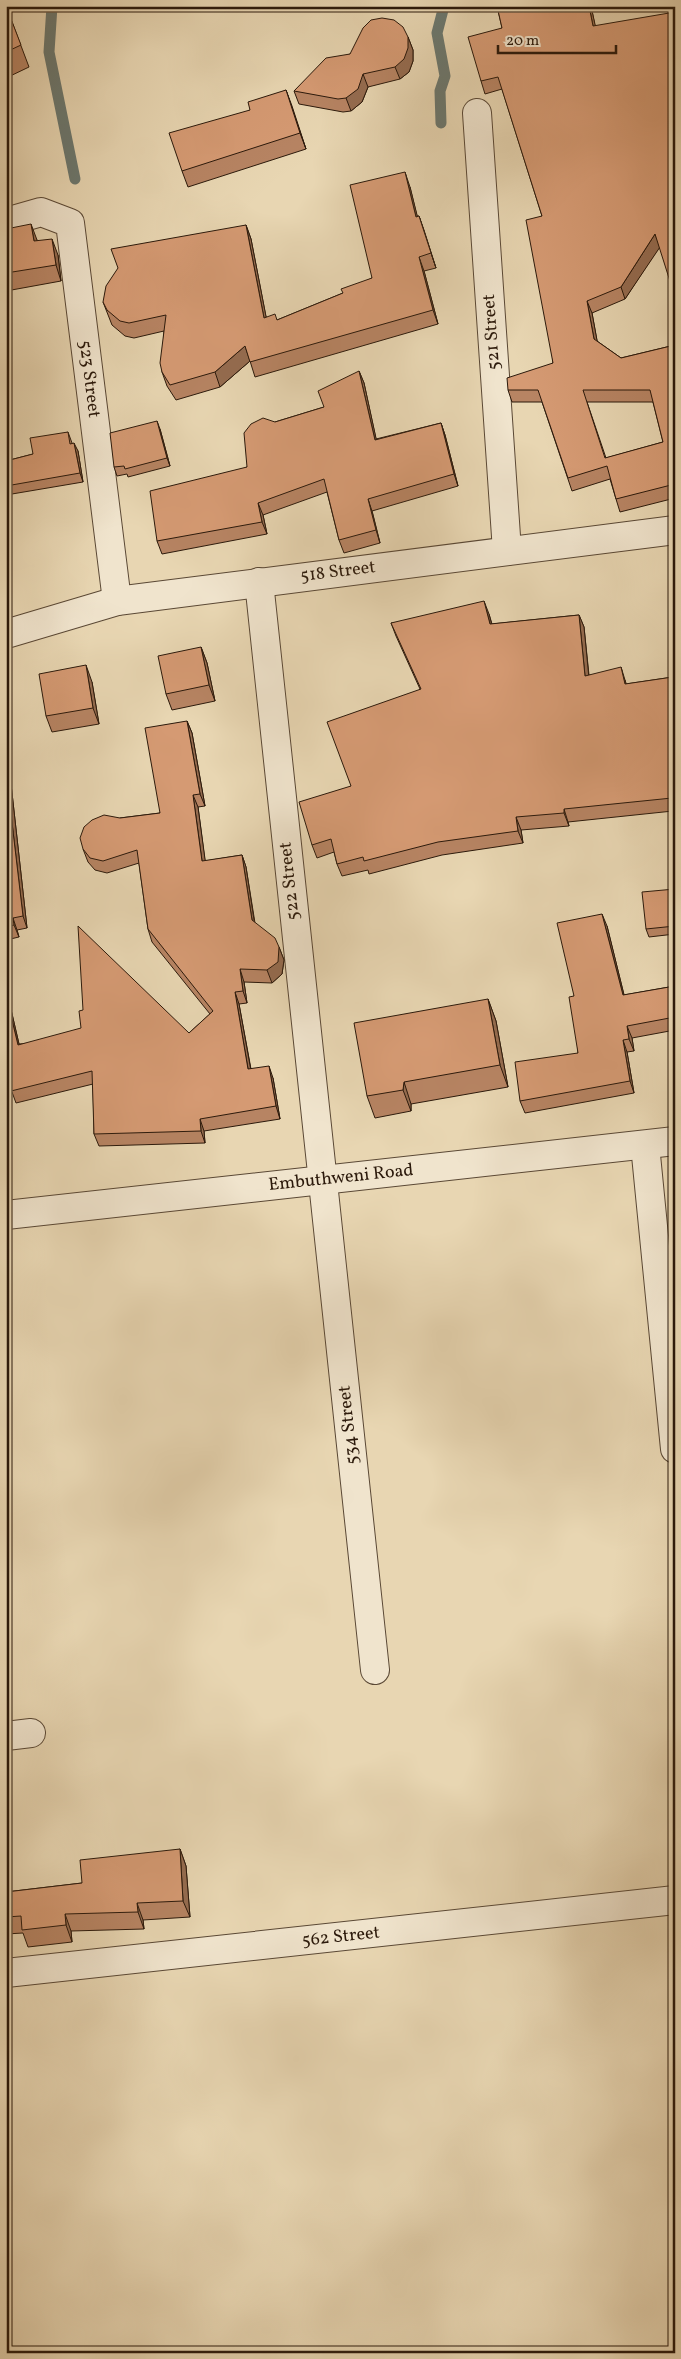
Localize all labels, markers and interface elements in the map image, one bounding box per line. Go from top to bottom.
scale bar [498,22,616,54]
text: 20 m [506,31,539,52]
street label: 521 Street [477,293,507,371]
street label: 523 Street [72,339,106,419]
street label: 518 Street [299,555,377,589]
street label: 522 Street [273,841,307,921]
street label: Embuthweni Road [267,1158,415,1198]
street label: 534 Street [332,1384,366,1466]
street label: 562 Street [301,1920,381,1954]

